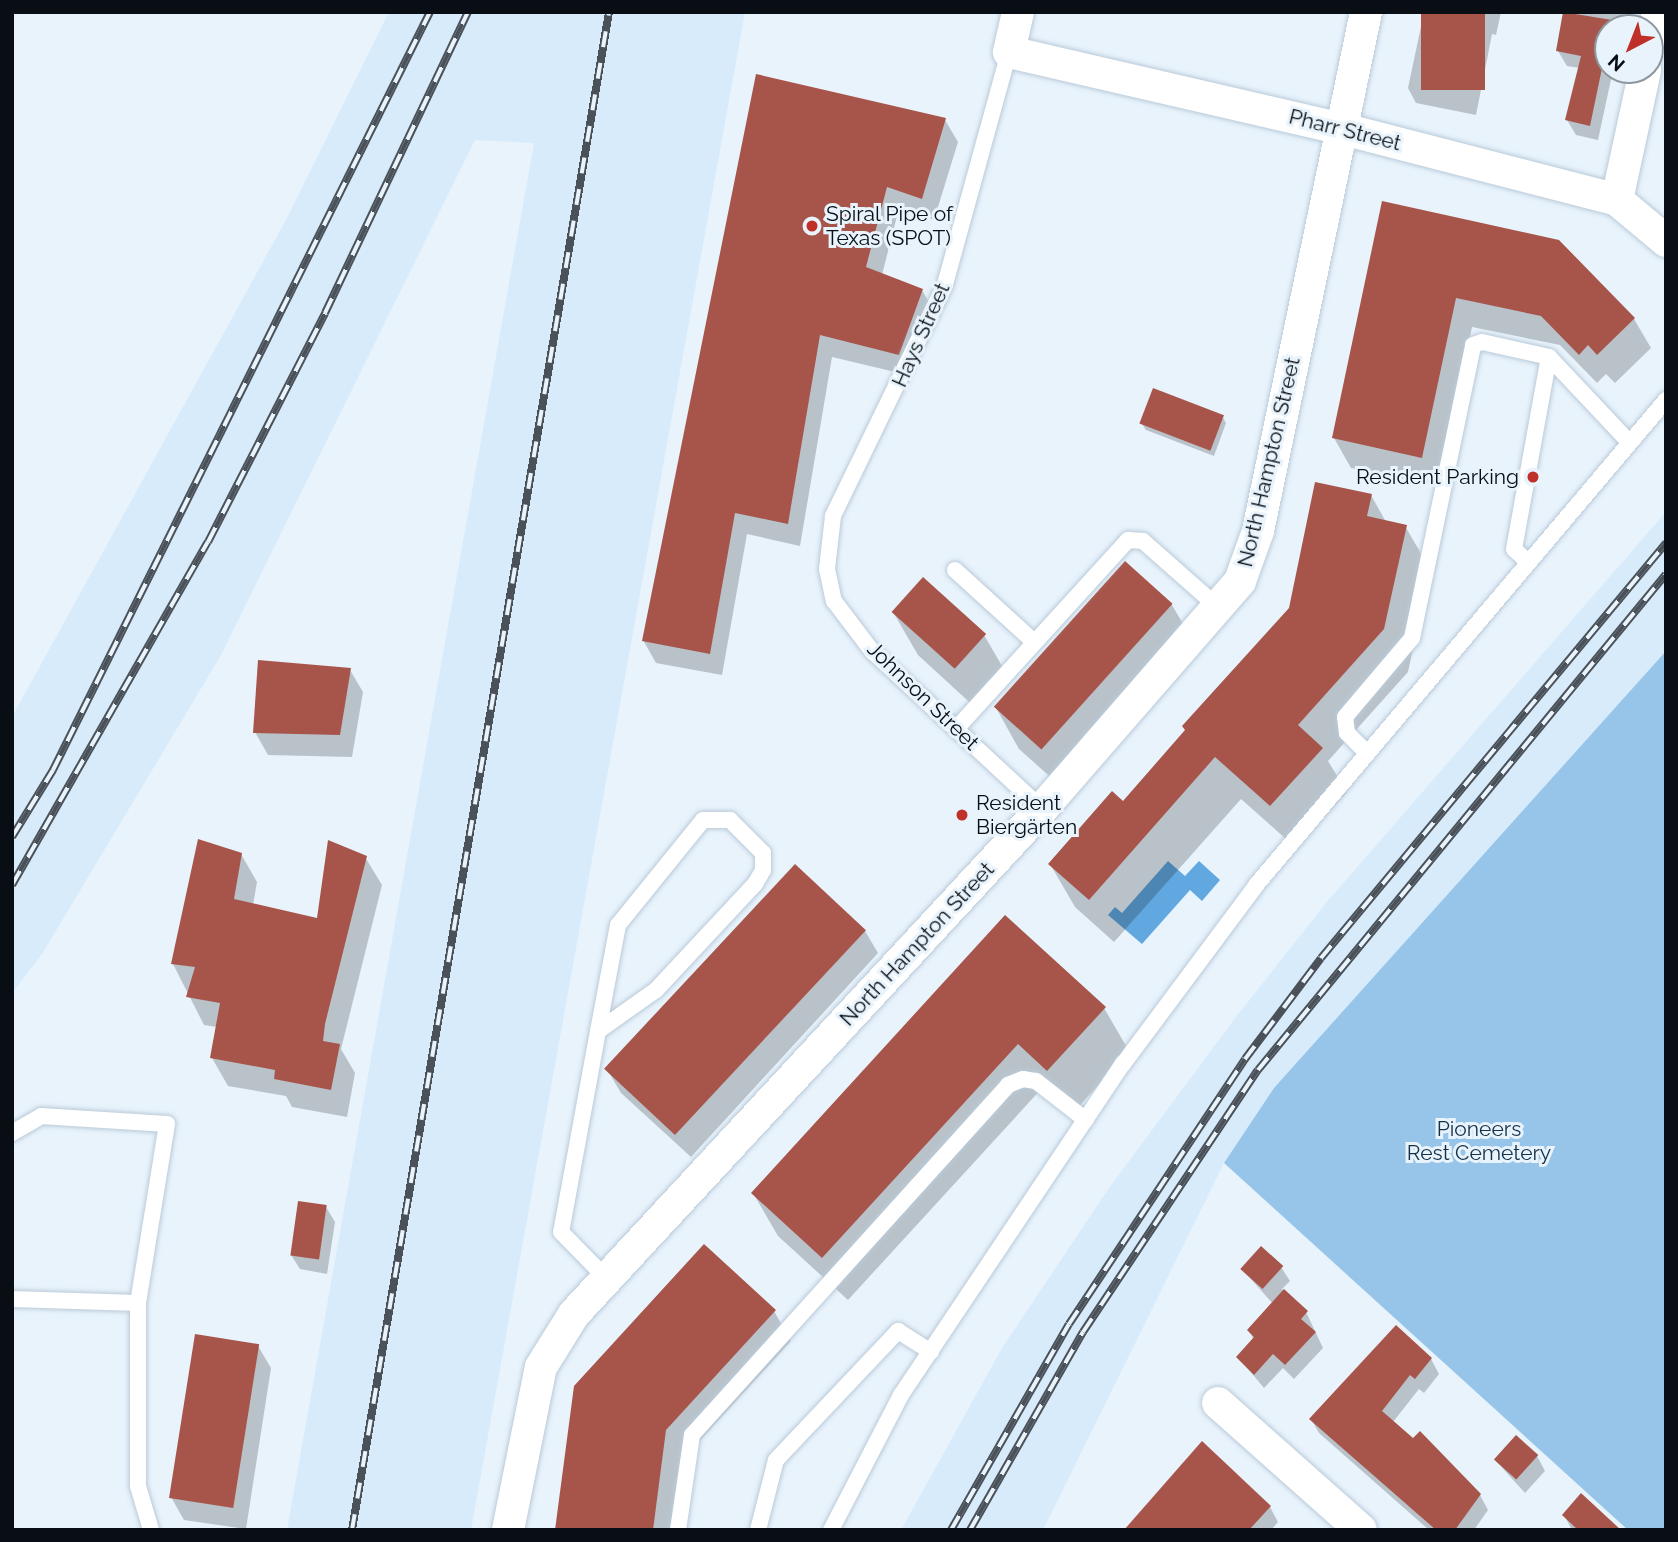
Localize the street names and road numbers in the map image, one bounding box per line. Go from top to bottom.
street label: Pharr Street [1286,104,1404,156]
street label: Hays Street [887,279,955,391]
street label: North Hampton Street [1233,355,1305,569]
street label: Johnson Street [862,636,984,756]
street label: North Hampton Street [835,857,999,1031]

